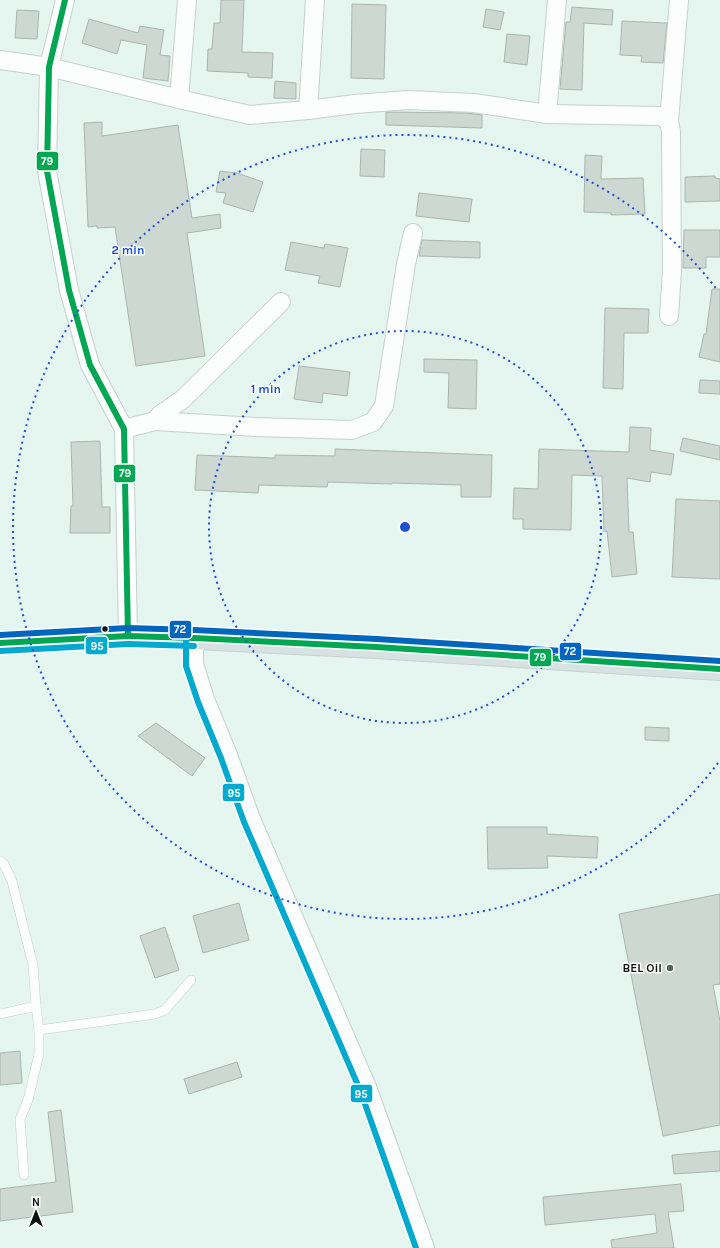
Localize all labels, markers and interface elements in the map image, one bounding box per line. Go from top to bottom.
line badge: 79 [36,151,59,171]
text: 79 [41,155,53,168]
text: 2 min [111,243,145,257]
text: 1 min [251,382,281,396]
line badge: 79 [113,464,136,483]
text: 79 [119,467,131,480]
centre of rings [398,520,412,534]
line badge: 72 [169,620,192,639]
text: 72 [174,623,186,636]
unlabelled marker [100,624,110,634]
line badge: 95 [85,636,108,655]
text: 95 [90,640,104,653]
line badge: 72 [559,642,582,661]
text: 72 [564,645,576,658]
line badge: 79 [529,648,552,667]
text: 79 [534,651,546,664]
line badge: 95 [222,783,245,802]
text: 95 [227,787,241,800]
place label: BEL Oil [622,961,662,975]
marker: BEL Oil [665,963,675,973]
line badge: 95 [350,1084,373,1103]
text: 95 [354,1088,368,1101]
north arrow [16,1192,56,1232]
text: N [32,1196,40,1209]

